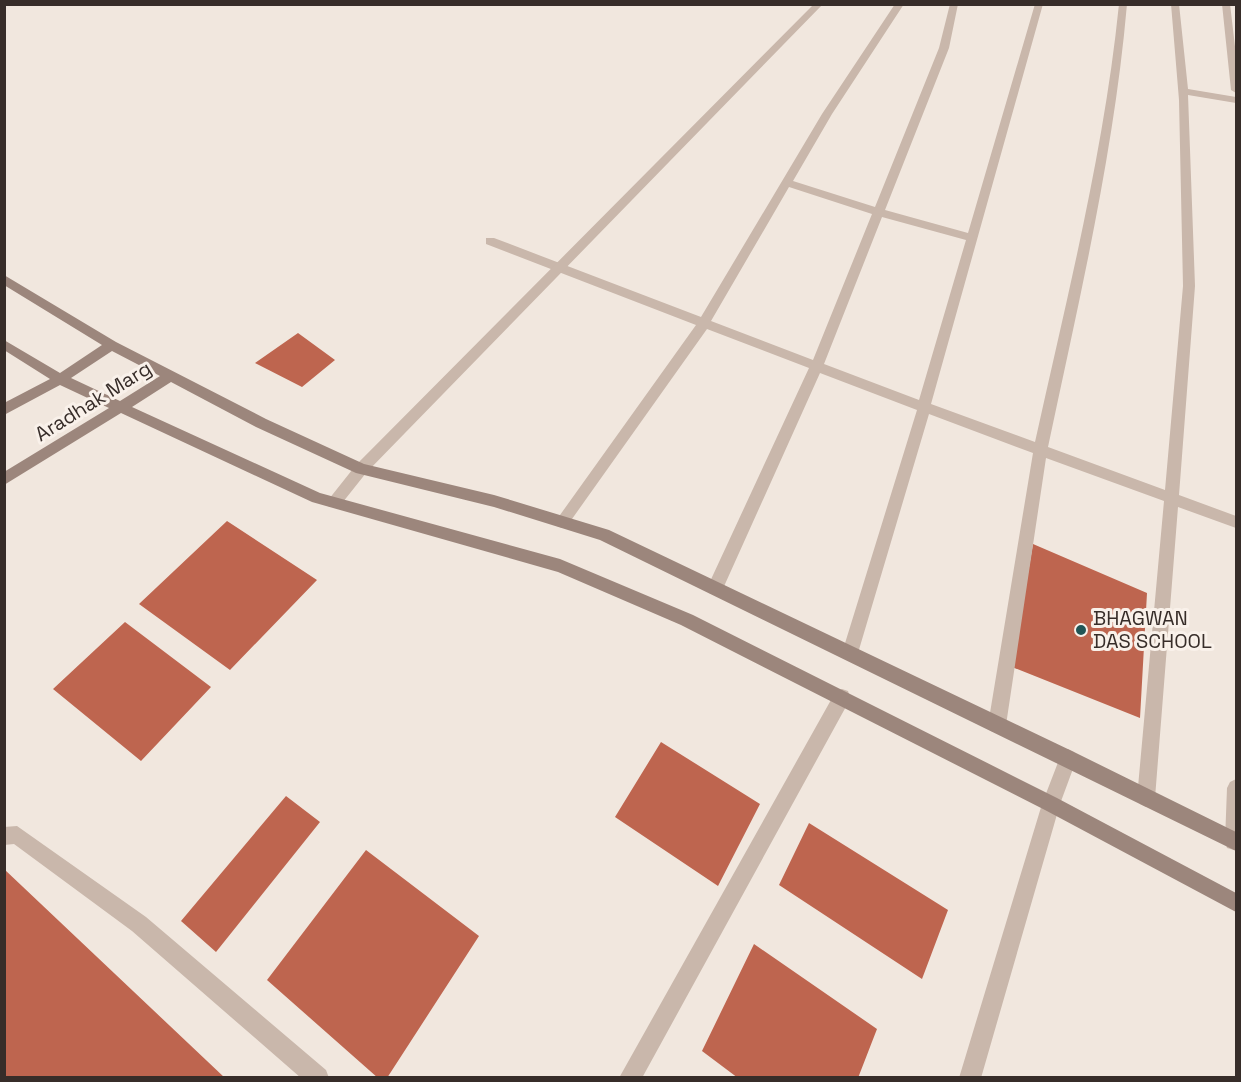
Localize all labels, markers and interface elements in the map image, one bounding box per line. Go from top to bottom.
street label: Aradhak Marg [30,355,156,447]
place label: BHAGWAN DAS SCHOOL [1093,605,1212,654]
marker: BHAGWAN DAS SCHOOL [1074,623,1088,637]

